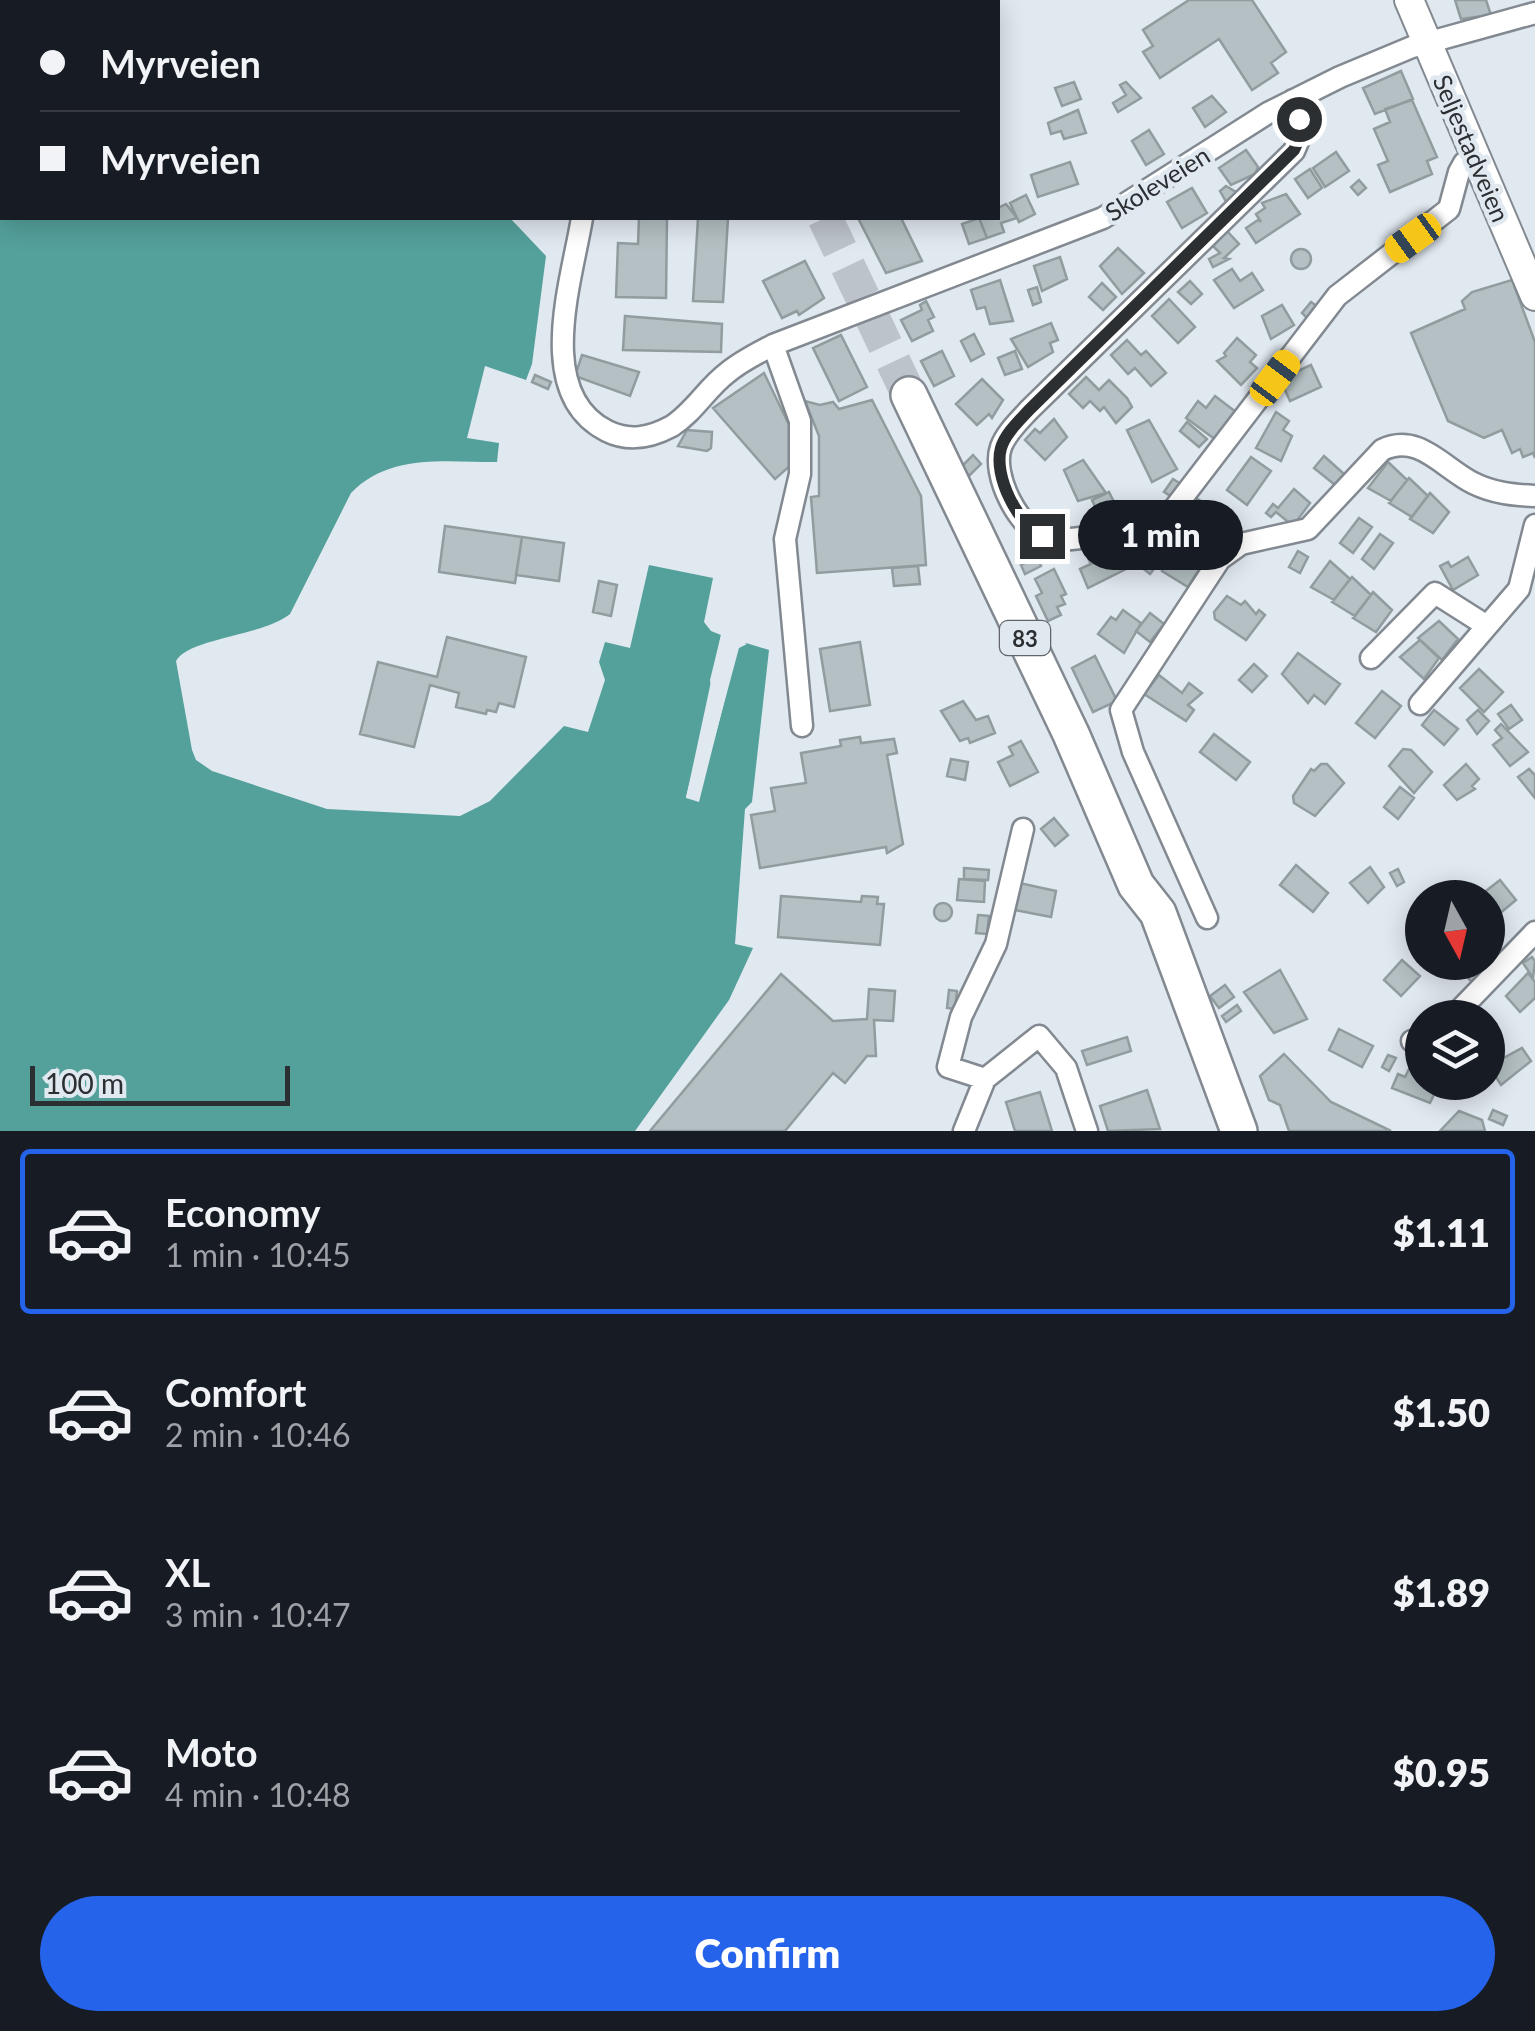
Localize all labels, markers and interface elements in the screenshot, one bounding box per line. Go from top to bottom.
text: Myrveien [100,40,261,86]
street label: Seljestadveien [1428,70,1516,226]
route start [1277,97,1322,142]
text: Myrveien [100,136,261,182]
street label: Skoleveien [1099,139,1215,227]
car [1380,208,1446,268]
car [1245,345,1305,411]
callout: 1 min [1077,501,1242,571]
route end [1020,514,1065,559]
text: 1 min [1121,515,1200,554]
road number: 83 [1000,621,1050,655]
north arrow [1405,880,1505,980]
map controls [1405,880,1505,1100]
button: layers [1405,1000,1505,1100]
scale bar [30,1061,290,1106]
text: 100 m [45,1066,124,1100]
icon: car [45,1187,135,1277]
text: Economy [165,1189,320,1235]
text: $1.11 [1393,1209,1490,1255]
text: 1 min · 10:45 [165,1235,351,1274]
icon: car [45,1367,135,1457]
text: Comfort [165,1369,306,1415]
text: $1.50 [1393,1389,1490,1435]
text: 2 min · 10:46 [165,1415,351,1454]
icon: car [45,1547,135,1637]
text: XL [165,1549,210,1595]
text: $1.89 [1393,1569,1490,1615]
text: 3 min · 10:47 [165,1595,351,1634]
icon: car [45,1727,135,1817]
text: Moto [165,1729,258,1775]
text: $0.95 [1393,1749,1490,1795]
text: 4 min · 10:48 [165,1775,351,1814]
button: Confirm [40,1896,1495,2011]

